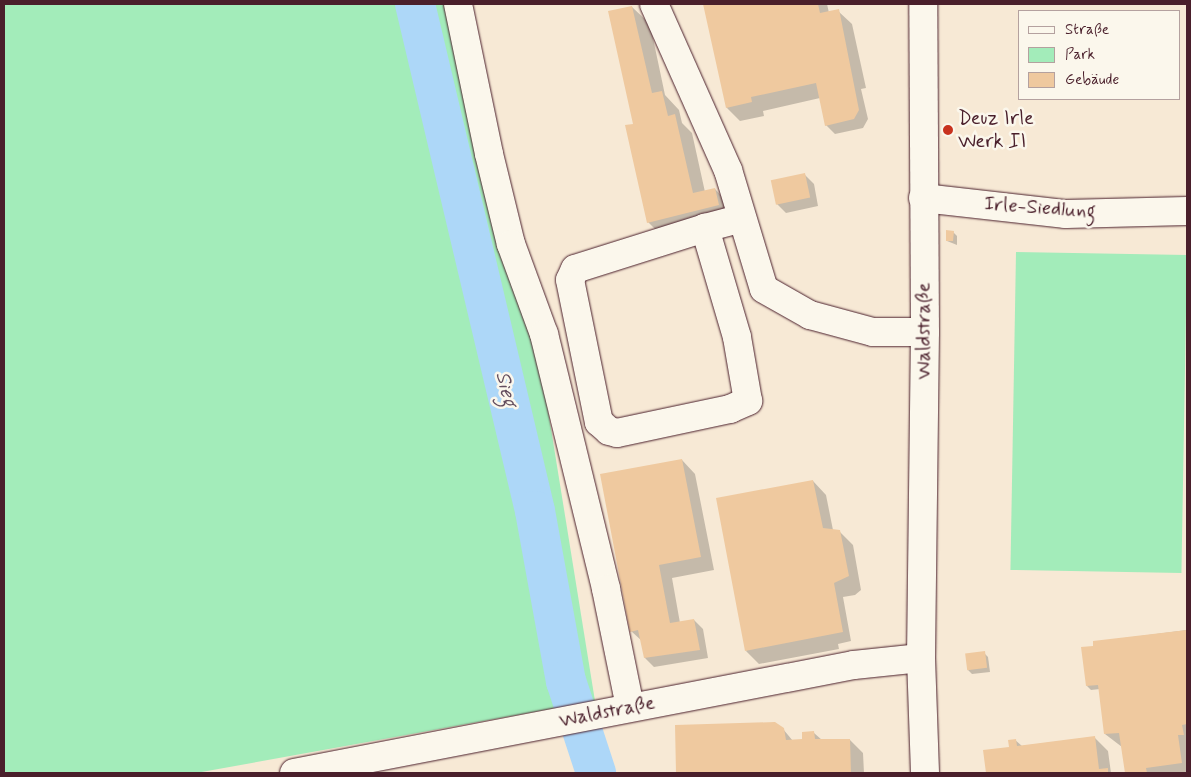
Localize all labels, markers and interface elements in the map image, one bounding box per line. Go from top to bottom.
legend [1018,10,1181,100]
text: Straße [1065,20,1109,40]
text: Park [1065,45,1095,65]
text: Gebäude [1065,70,1119,90]
place label: Deuz Irle Werk II [958,106,1037,153]
marker: Deuz Irle Werk II [942,124,954,136]
street label: Irle-Siedlung [983,192,1097,224]
street label: Waldstraße [912,282,936,380]
water label: Sieg [490,369,522,409]
street label: Waldstraße [557,691,657,733]

